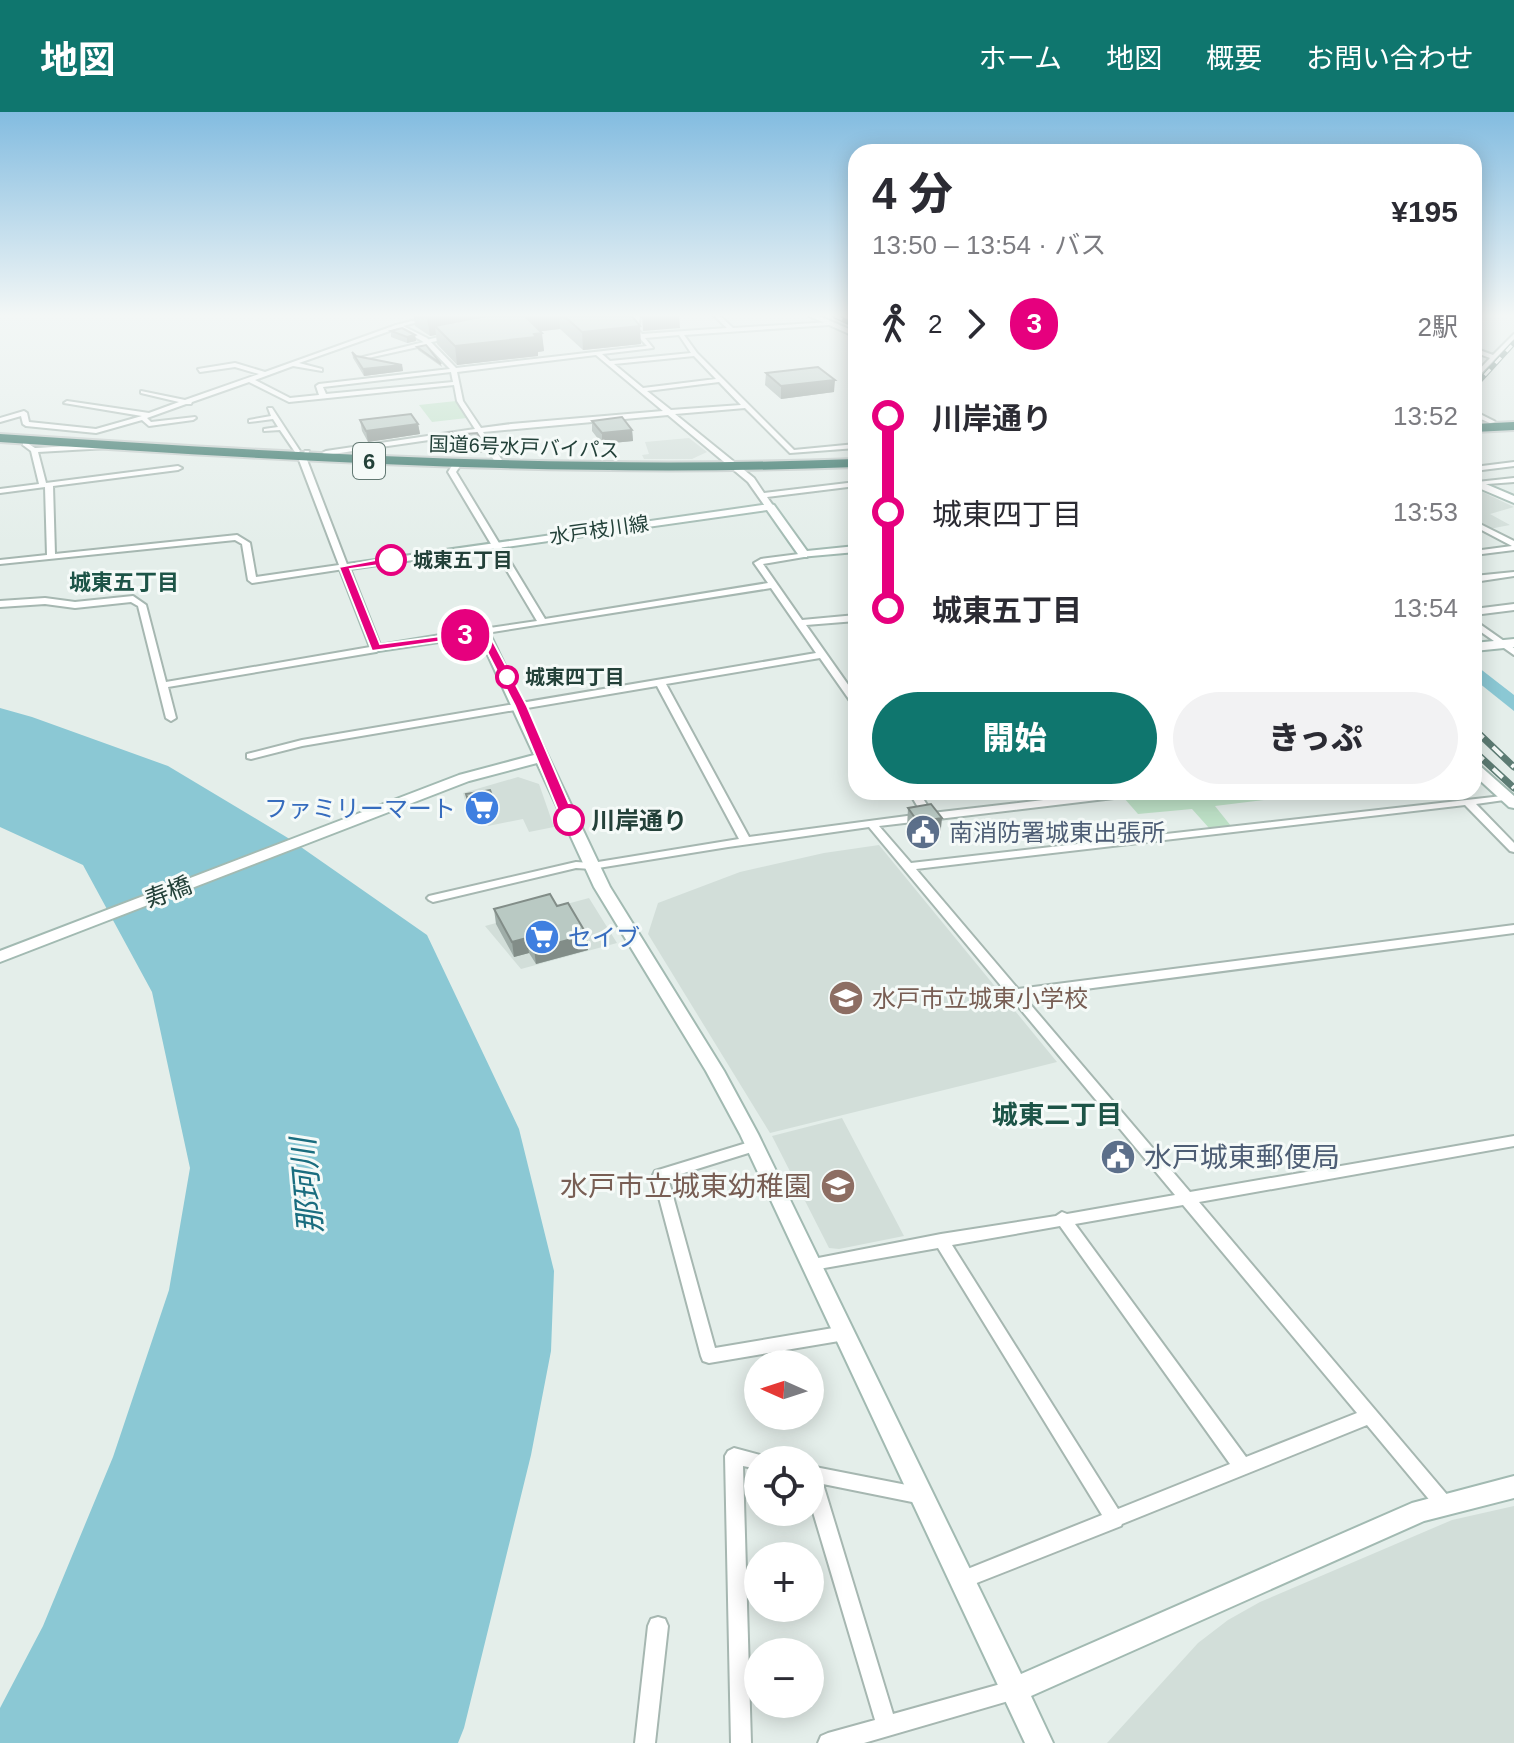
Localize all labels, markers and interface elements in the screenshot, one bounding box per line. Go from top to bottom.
text: 地図 [40,39,116,81]
text: ホーム [979,43,1062,74]
text: 地図 [1106,43,1162,74]
text: 概要 [1206,43,1262,74]
text: お問い合わせ [1306,43,1474,74]
text: 4 分 [872,169,953,218]
text: ¥195 [1391,195,1458,228]
text: 13:50 – 13:54 · バス [872,230,1106,260]
icon: walk [872,302,916,346]
icon: forward [954,302,998,346]
text: 3 [1026,308,1042,339]
text: 2 [928,309,942,339]
text: 2駅 [1418,312,1458,342]
text: 13:52 [1393,401,1458,431]
text: 川岸通り [932,402,1052,435]
street label: 国道6号水戸バイパス [428,433,620,461]
road number: 6 [353,443,385,479]
text: 13:53 [1393,497,1458,527]
text: 城東四丁目 [932,498,1082,531]
street label: 水戸枝川線 [548,512,650,548]
marker: 城東五丁目 [376,545,406,575]
place label: 城東五丁目 [413,549,513,571]
district label: 城東五丁目 [69,570,179,595]
text: 13:54 [1393,593,1458,623]
text: 城東五丁目 [932,594,1082,627]
line badge: 3 [439,609,491,661]
text: 3 [457,619,473,650]
marker: 城東四丁目 [496,666,518,688]
place label: 城東四丁目 [525,666,625,688]
button: 開始 [872,692,1157,784]
button: きっぷ [1173,692,1458,784]
supermarket icon: ファミリーマート [463,789,501,827]
place label: ファミリーマート [264,795,456,822]
marker: 川岸通り [554,805,584,835]
place label: 川岸通り [591,807,687,834]
public building icon: 南消防署城東出張所 [904,813,942,851]
place label: 南消防署城東出張所 [949,819,1165,846]
street label: 寿橋 [141,871,195,913]
supermarket icon: セイブ [523,918,561,956]
place label: セイブ [568,924,640,951]
school or university icon: 水戸市立城東小学校 [827,979,865,1017]
place label: 水戸市立城東小学校 [872,985,1088,1012]
district label: 城東二丁目 [992,1100,1122,1130]
water label: 那珂川 [285,1134,329,1235]
public building icon: 水戸城東郵便局 [1099,1138,1137,1176]
place label: 水戸城東郵便局 [1144,1142,1340,1173]
school or university icon: 水戸市立城東幼稚園 [819,1167,857,1205]
place label: 水戸市立城東幼稚園 [560,1171,812,1202]
north arrow [744,1350,824,1430]
map controls [744,1350,824,1718]
button: locate [744,1446,824,1526]
button: + [744,1542,824,1622]
button: − [744,1638,824,1718]

